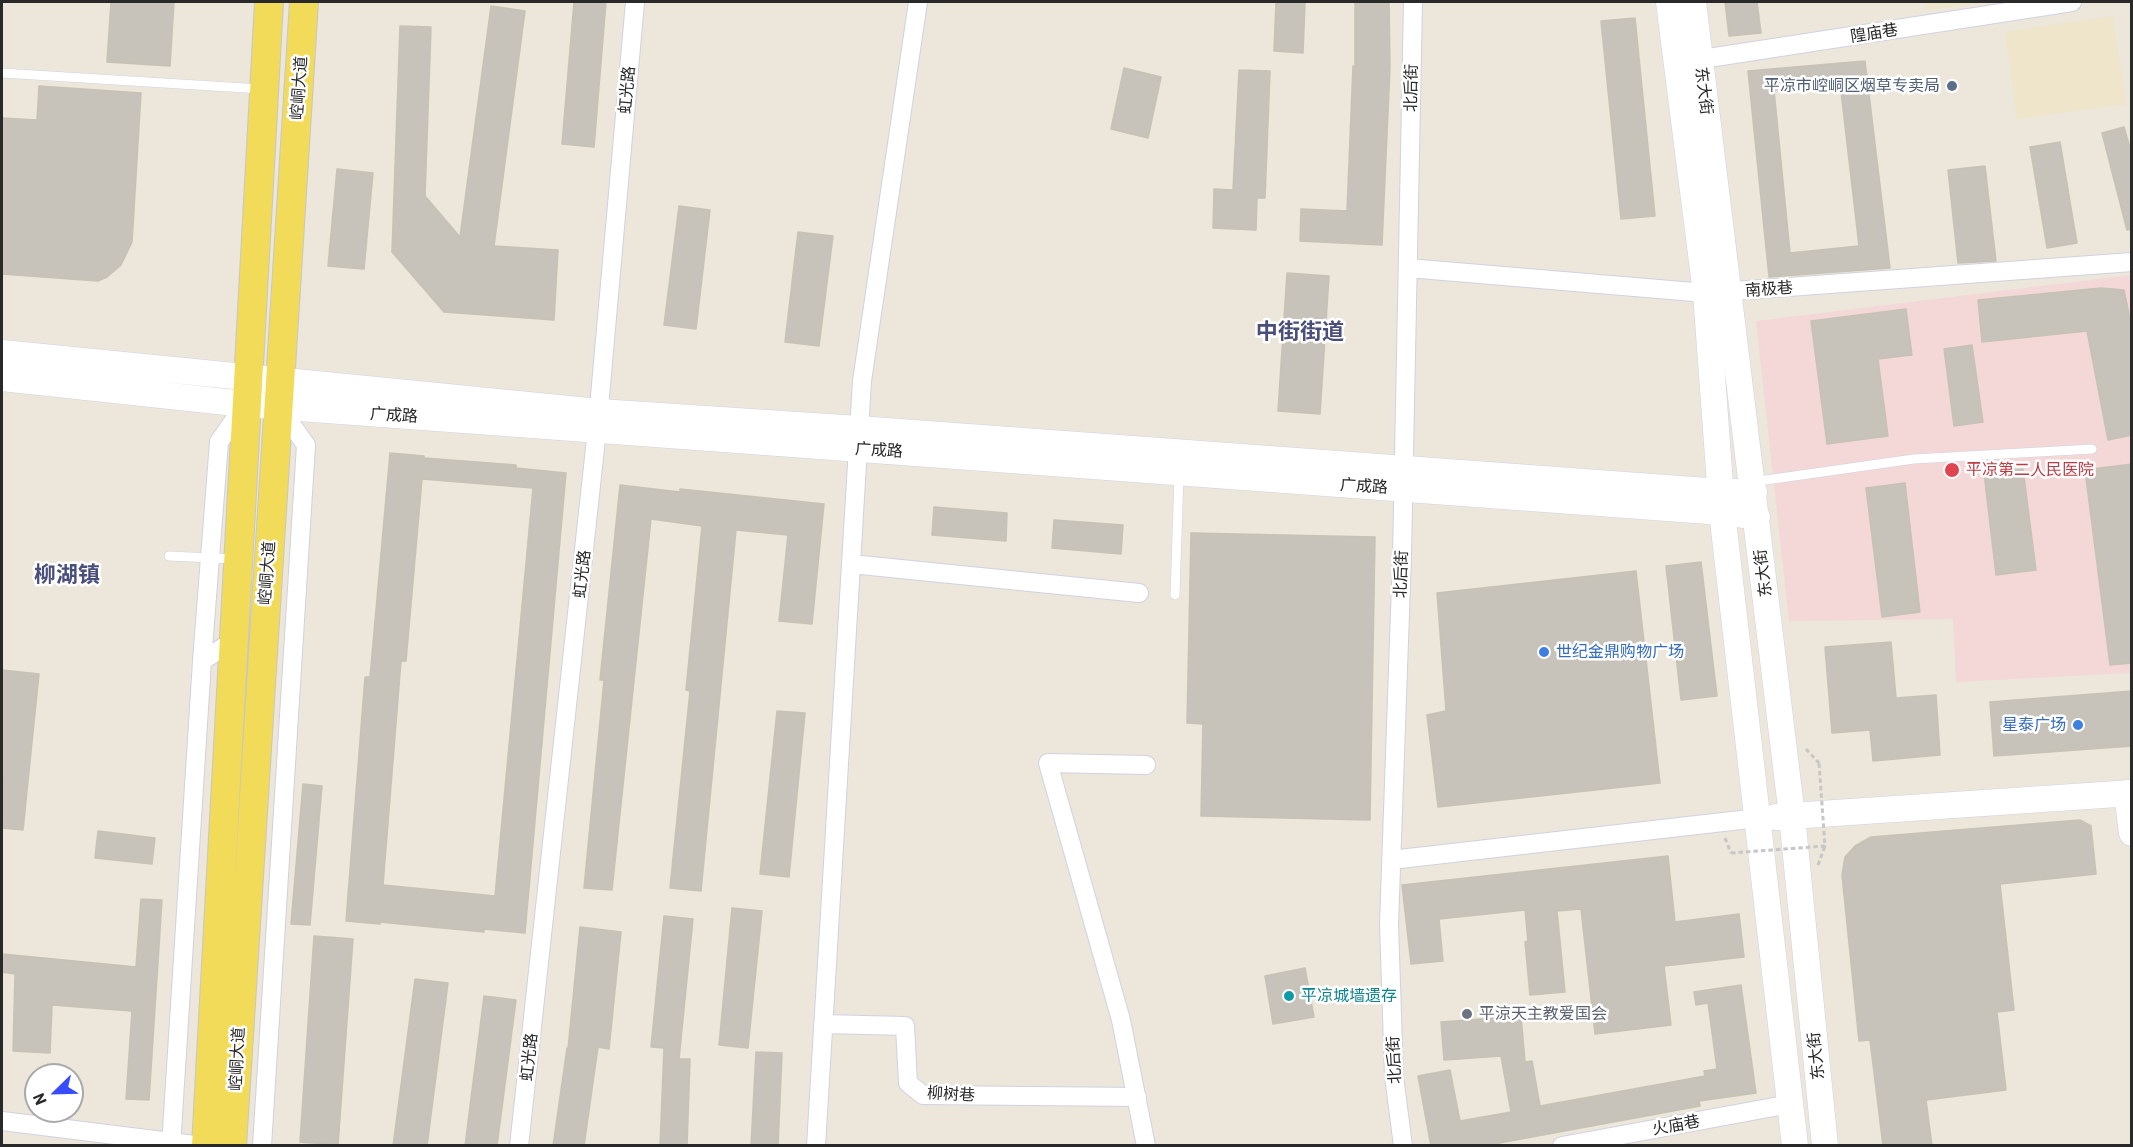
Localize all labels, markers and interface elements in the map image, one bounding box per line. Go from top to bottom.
street label: 隍庙巷 [1849,20,1899,46]
street label: 崆峒大道 [287,55,311,121]
street label: 北后街 [1401,64,1421,112]
street label: 虹光路 [615,65,639,115]
street label: 东大街 [1692,66,1716,116]
place label: 平凉市崆峒区烟草专卖局 [1764,76,1940,96]
marker: 平凉市崆峒区烟草专卖局 [1945,79,1959,93]
street label: 南极巷 [1744,278,1794,300]
district label: 中街街道 [1256,319,1344,345]
street label: 广成路 [369,404,419,426]
street label: 广成路 [854,439,904,461]
place label: 平凉第二人民医院 [1966,460,2094,480]
marker: 平凉第二人民医院 [1943,461,1961,479]
street label: 广成路 [1339,475,1389,497]
street label: 崆峒大道 [255,540,279,606]
street label: 东大街 [1751,548,1775,598]
street label: 虹光路 [570,549,594,599]
street label: 北后街 [1391,550,1411,598]
district label: 柳湖镇 [34,562,100,588]
place label: 世纪金鼎购物广场 [1556,642,1684,662]
marker: 世纪金鼎购物广场 [1537,645,1551,659]
place label: 星泰广场 [2002,715,2066,735]
marker: 星泰广场 [2071,718,2085,732]
place label: 平凉城墙遗存 [1301,986,1397,1006]
marker: 平凉城墙遗存 [1282,989,1296,1003]
place label: 平涼天主教爱国会 [1479,1004,1607,1024]
marker: 平涼天主教爱国会 [1460,1007,1474,1021]
street label: 崆峒大道 [226,1027,248,1091]
street label: 东大街 [1804,1031,1828,1081]
street label: 虹光路 [517,1032,541,1082]
street label: 北后街 [1383,1036,1405,1084]
north arrow [24,1063,84,1123]
street label: 柳树巷 [927,1083,975,1105]
text: N [28,1091,50,1108]
street label: 火庙巷 [1651,1111,1701,1139]

